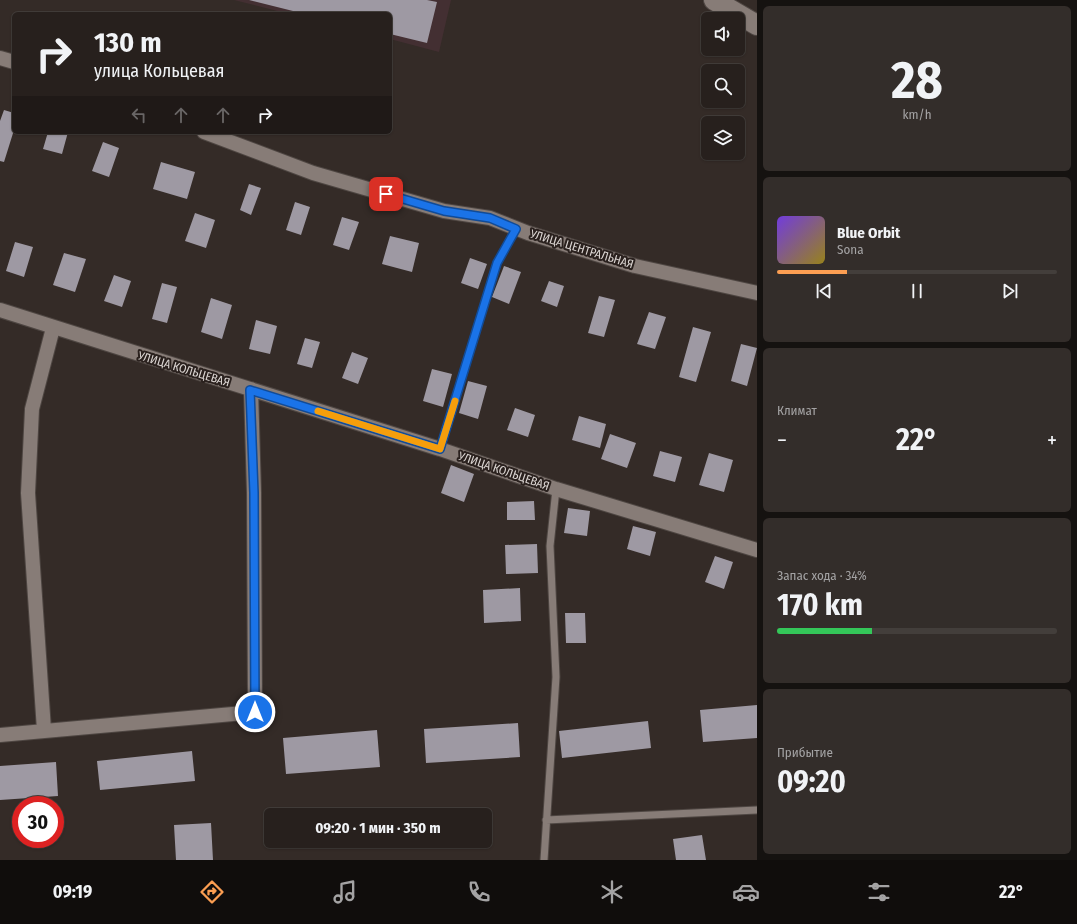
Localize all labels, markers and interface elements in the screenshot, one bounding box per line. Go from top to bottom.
map controls [701,12,745,160]
button: sound [701,12,745,56]
text: 130 m [94,26,162,59]
icon: right [28,28,80,80]
text: 28 [891,49,943,112]
text: улица Кольцевая [94,60,224,82]
button: search [701,64,745,108]
icon: left [128,104,150,126]
icon: ahead [170,104,192,126]
icon: ahead [212,104,234,126]
icon: right [254,104,276,126]
text: km/h [903,107,932,122]
button: layers [701,116,745,160]
pin [369,177,403,211]
icon: arrive [375,183,397,205]
text: Blue Orbit [837,224,900,242]
street label: УЛИЦА ЦЕНТРАЛЬНАЯ [528,226,635,271]
text: Sona [837,242,864,257]
icon: previous [813,280,835,302]
icon: pause [906,280,928,302]
icon: next [999,280,1021,302]
street label: УЛИЦА КОЛЬЦЕВАЯ [135,348,232,390]
text: Климат [777,403,817,418]
text: 22° [896,422,938,458]
text: − [777,427,787,454]
text: + [1047,427,1057,454]
street label: УЛИЦА КОЛЬЦЕВАЯ [456,449,551,493]
text: Запас хода · 34% [777,568,867,583]
text: 170 km [777,587,863,623]
position arrow [234,691,276,733]
text: Прибытие [777,745,833,760]
text: 09:20 [777,764,846,800]
speed limit sign: 30 [12,796,64,848]
text: 09:20 · 1 мин · 350 m [315,819,441,837]
icon: directions [198,878,226,906]
icon: music [331,878,359,906]
icon: phone [465,878,493,906]
icon: climate [598,878,626,906]
icon: car [732,878,760,906]
icon: filters [865,878,893,906]
text: 09:19 [53,881,92,903]
text: 22° [999,881,1024,903]

